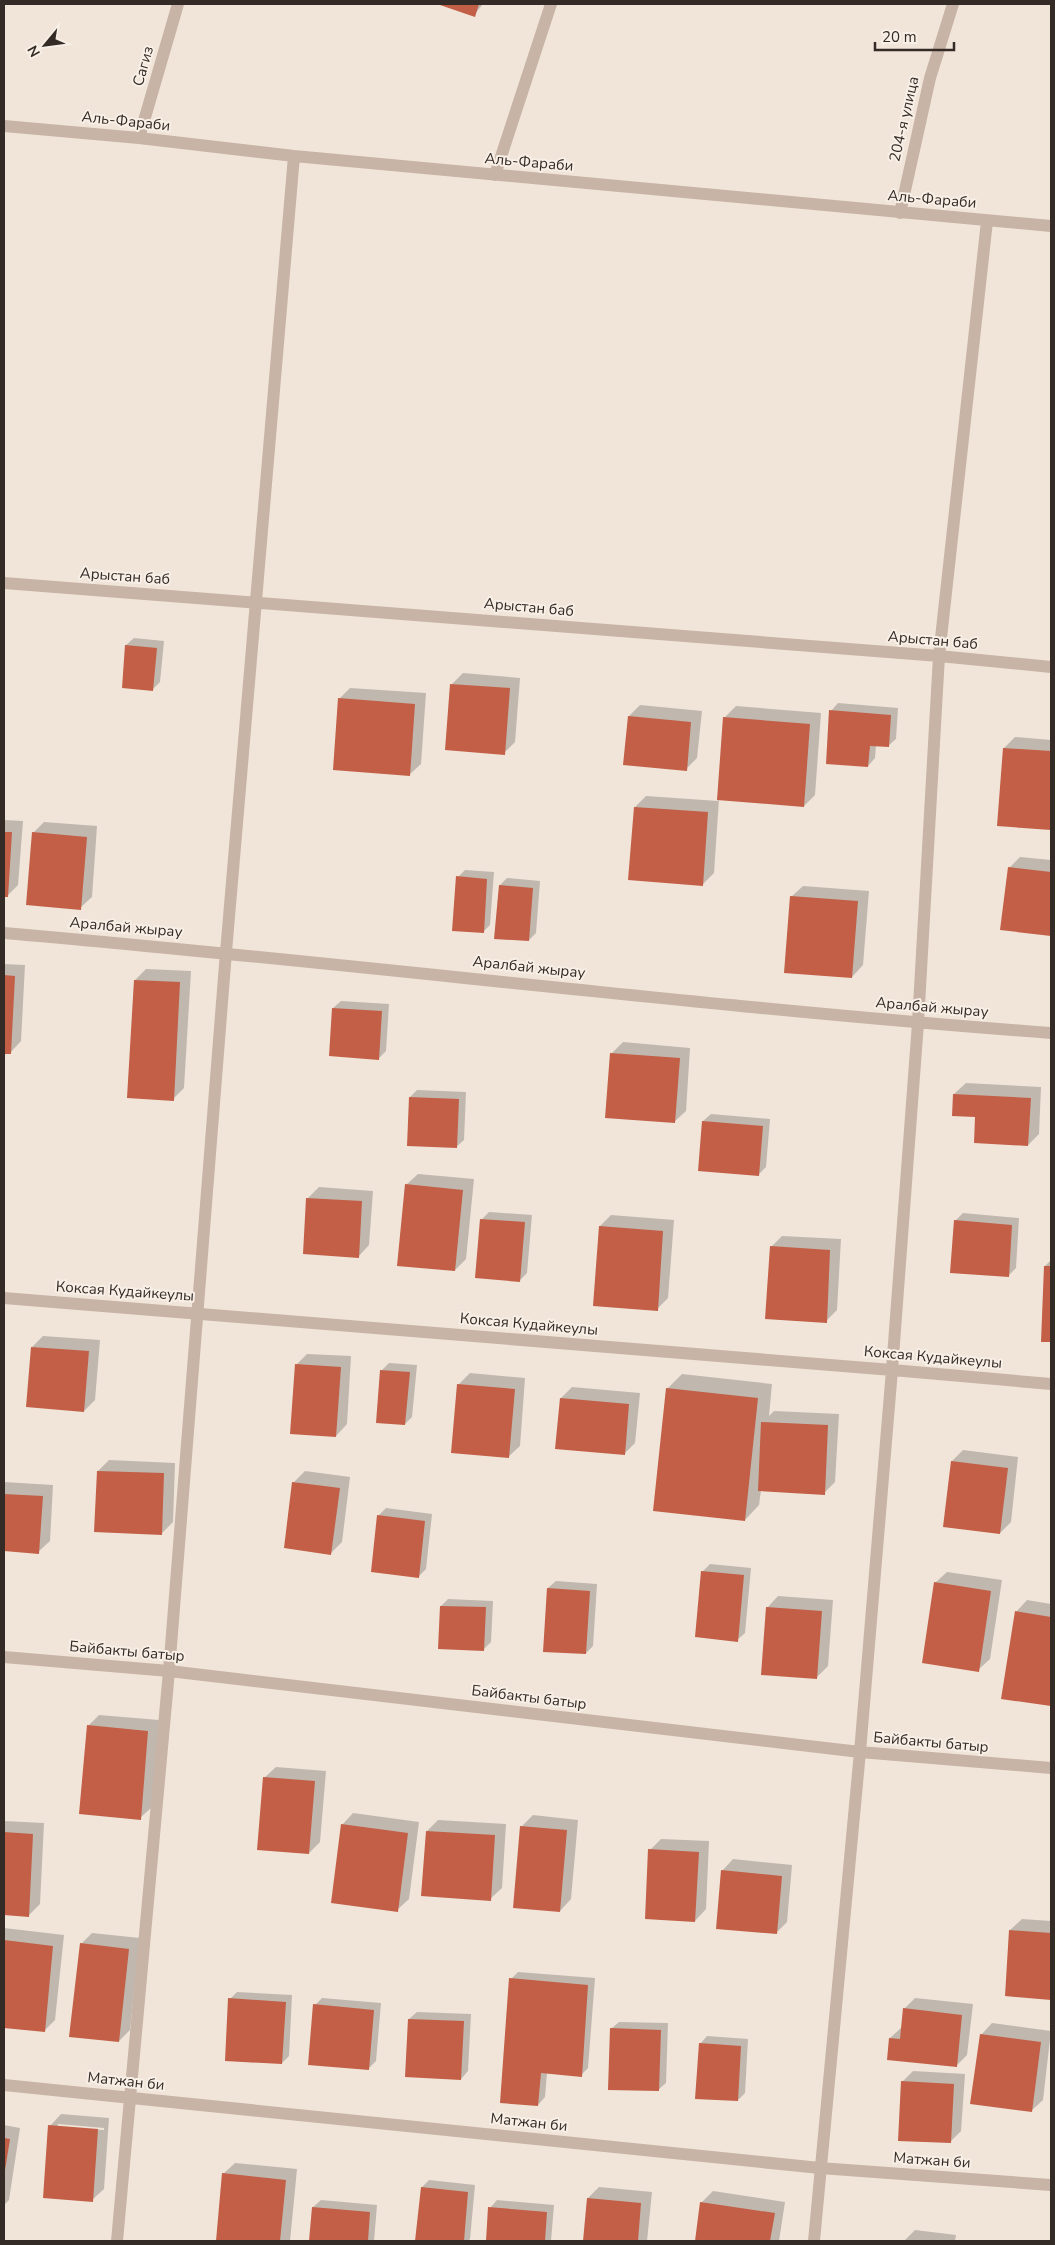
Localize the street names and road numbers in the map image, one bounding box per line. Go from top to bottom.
street label: Сагиз [128,44,158,88]
street label: 204-я улица [884,74,924,164]
street label: Аль-Фараби [81,106,171,136]
street label: Аль-Фараби [484,148,574,176]
street label: Аль-Фараби [887,185,977,213]
street label: Арыстан баб [79,563,171,589]
street label: Арыстан баб [483,593,575,621]
street label: Арыстан баб [887,626,979,654]
street label: Аралбай жырау [69,912,183,942]
street label: Аралбай жырау [472,951,587,983]
street label: Аралбай жырау [875,992,989,1022]
street label: Коксая Кудайкеулы [55,1276,195,1306]
street label: Коксая Кудайкеулы [459,1308,599,1340]
street label: Коксая Кудайкеулы [863,1341,1003,1373]
street label: Байбакты батыр [68,1636,186,1666]
street label: Байбакты батыр [470,1680,588,1714]
street label: Байбакты батыр [872,1727,990,1757]
street label: Матжан би [86,2067,166,2095]
street label: Матжан би [489,2108,569,2136]
street label: Матжан би [893,2147,971,2173]

